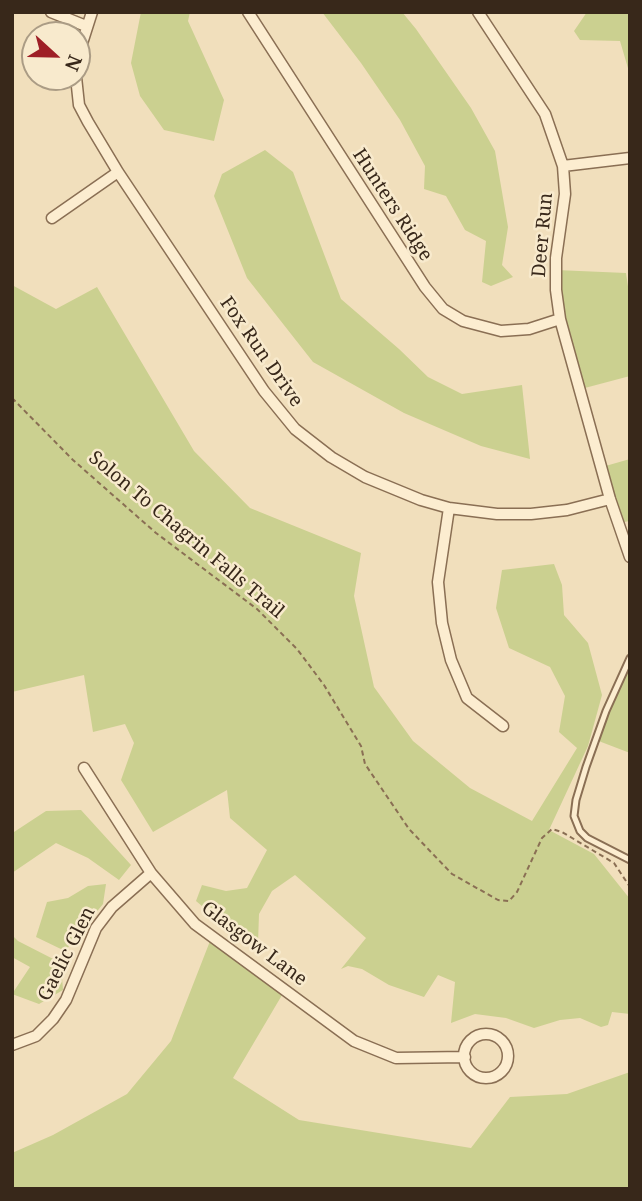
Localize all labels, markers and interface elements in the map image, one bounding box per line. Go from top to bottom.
north arrow [21,21,91,91]
text: N [59,51,88,75]
street label: Hunters Ridge [347,145,437,265]
street label: Deer Run [528,192,558,278]
street label: Fox Run Drive [215,293,307,411]
street label: Solon To Chagrin Falls Trail [84,447,288,623]
street label: Glasgow Lane [197,897,311,991]
street label: Gaelic Glen [34,903,100,1005]

